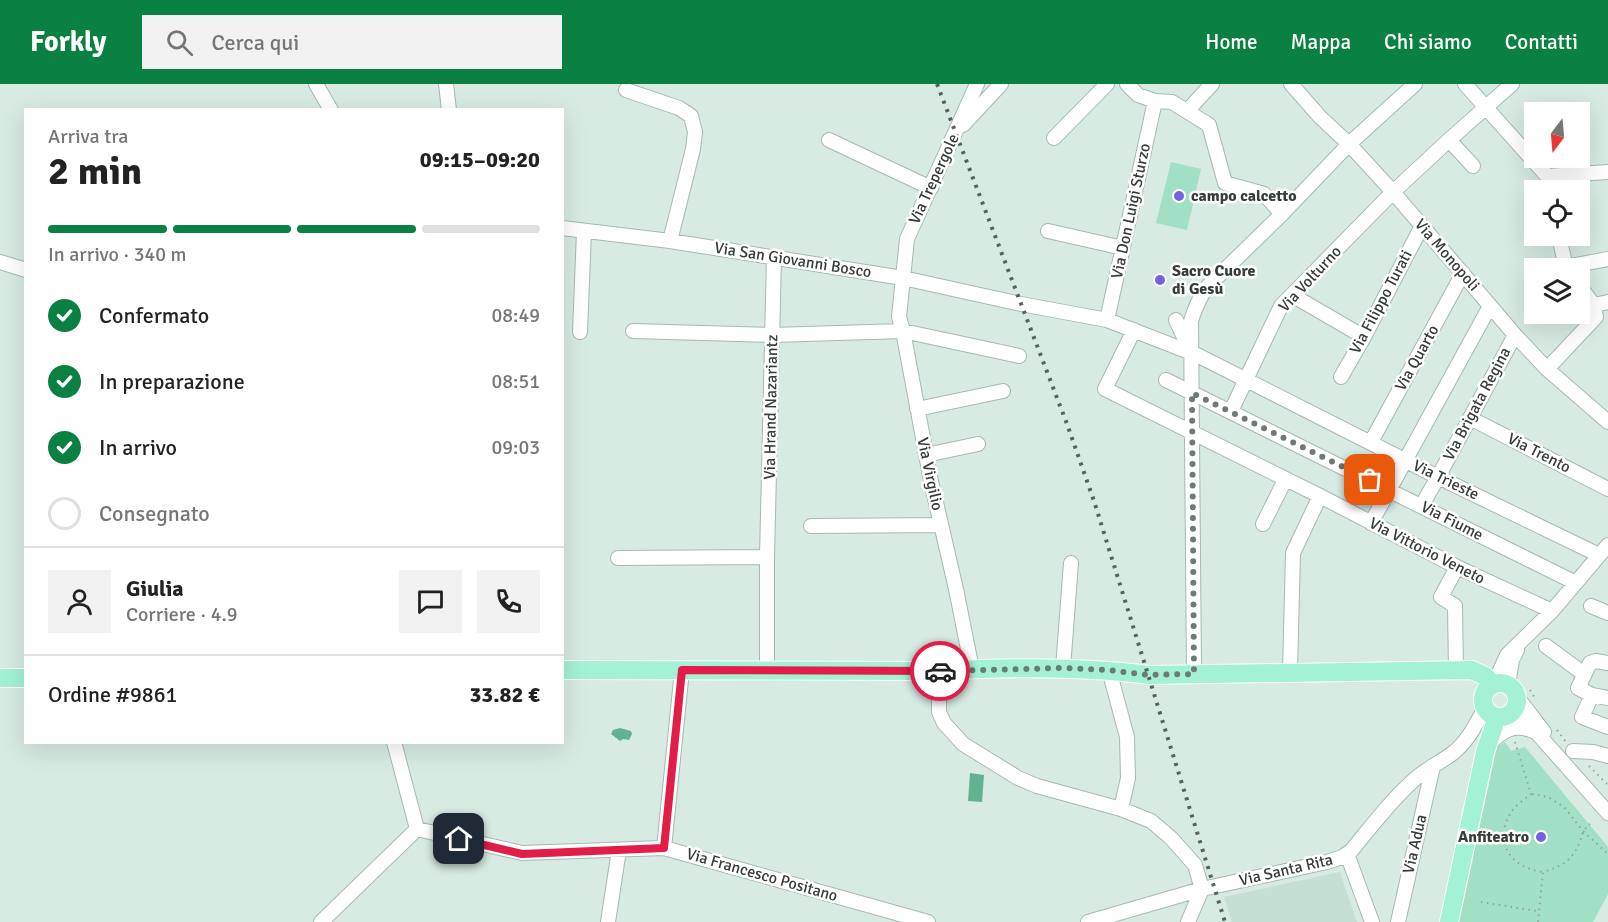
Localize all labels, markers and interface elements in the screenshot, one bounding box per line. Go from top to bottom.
search box [142,15,562,69]
text: Forkly [30,25,106,59]
icon: search [163,26,196,59]
text: Cerca qui [211,29,299,56]
text: Home [1205,29,1258,55]
text: Mappa [1291,29,1351,55]
text: Chi siamo [1384,29,1472,55]
text: Contatti [1505,29,1578,55]
north arrow [1524,102,1590,168]
map controls [1524,102,1590,324]
text: Arriva tra [48,124,128,149]
street label: Via Trepergole [904,131,964,227]
street label: Via Don Luigi Sturzo [1107,142,1155,280]
text: 09:15–09:20 [420,146,540,173]
text: 2 min [48,147,142,195]
button: locate [1524,180,1590,246]
place label: campo calcetto [1191,186,1297,206]
marker: campo calcetto [1172,189,1186,203]
street label: Via Monopoli [1410,215,1484,295]
street label: Via San Giovanni Bosco [713,238,873,282]
text: In arrivo · 340 m [48,242,186,267]
street label: Via Volturno [1274,242,1346,316]
street label: Via Filippo Turati [1345,247,1417,357]
button: layers [1524,258,1590,324]
place label: Sacro Cuore di Gesù [1172,261,1256,299]
marker: Sacro Cuore di Gesù [1153,273,1167,287]
icon: check [48,299,81,332]
text: Confermato [99,302,209,329]
text: 08:49 [491,303,540,328]
street label: Via Quarto [1391,321,1443,395]
street label: Via Hrand Nazariantz [760,334,782,480]
street label: Via Brigata Regina [1439,344,1515,464]
icon: check [48,365,81,398]
text: In preparazione [99,368,245,395]
text: 08:51 [491,369,540,394]
street label: Via Trento [1504,429,1574,477]
icon: check [48,431,81,464]
text: In arrivo [99,434,177,461]
text: 09:03 [491,435,540,460]
street label: Via Virgilio [912,436,948,512]
pin [1344,454,1395,505]
street label: Via Trieste [1410,455,1482,505]
icon: bag [1353,463,1386,496]
street label: Via Fiume [1417,497,1487,545]
text: Consegnato [99,500,210,527]
street label: Via Vittorio Veneto [1366,513,1488,589]
button: person [48,570,111,633]
button: chat [399,570,462,633]
button: phone [477,570,540,633]
text: Giulia [126,575,184,602]
text: Corriere · 4.9 [126,602,238,627]
courier [910,641,970,701]
icon: car [924,655,957,688]
text: Ordine #9861 [48,681,177,708]
text: 33.82 € [469,681,540,708]
street label: Via Adua [1398,812,1432,876]
pin [433,813,484,864]
icon: home [442,822,475,855]
place label: Anfiteatro [1458,827,1529,847]
marker: Anfiteatro [1534,830,1548,844]
street label: Via Francesco Positano [684,844,840,906]
street label: Via Santa Rita [1237,849,1335,891]

